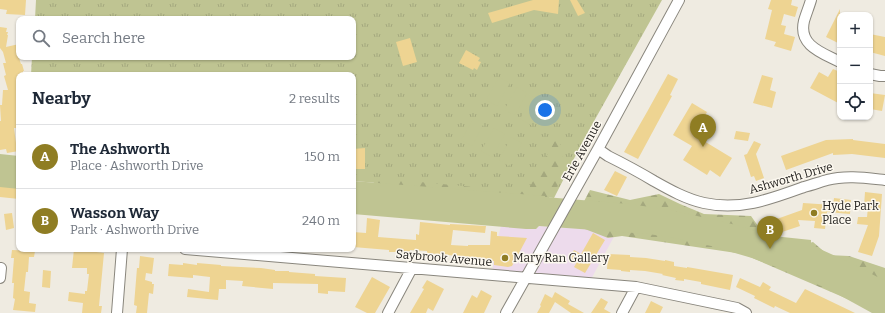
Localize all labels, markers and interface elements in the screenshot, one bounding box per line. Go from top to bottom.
map controls [837,12,873,120]
button: + [837,12,873,48]
search box [16,16,356,60]
icon: search [30,27,52,49]
text: Search here [62,29,145,47]
button: − [837,48,873,84]
button: locate [837,84,873,120]
text: Nearby [32,88,91,109]
text: 2 results [289,91,340,106]
your location [535,100,555,120]
pin: A [690,114,716,147]
street label: Erie Avenue [560,118,604,184]
text: The Ashworth [70,140,170,158]
text: A [40,149,50,164]
text: 150 m [304,149,340,164]
text: Place · Ashworth Drive [70,158,203,173]
street label: Ashworth Drive [748,159,834,197]
place label: Hyde Park Place [822,199,879,227]
text: Wasson Way [70,204,159,222]
marker: Hyde Park Place [809,208,819,218]
text: B [41,213,49,228]
text: 240 m [302,213,340,228]
pin: B [757,216,783,249]
text: Park · Ashworth Drive [70,222,199,237]
street label: Saybrook Avenue [395,247,493,269]
place label: Mary Ran Gallery [513,251,610,265]
marker: Mary Ran Gallery [500,253,510,263]

